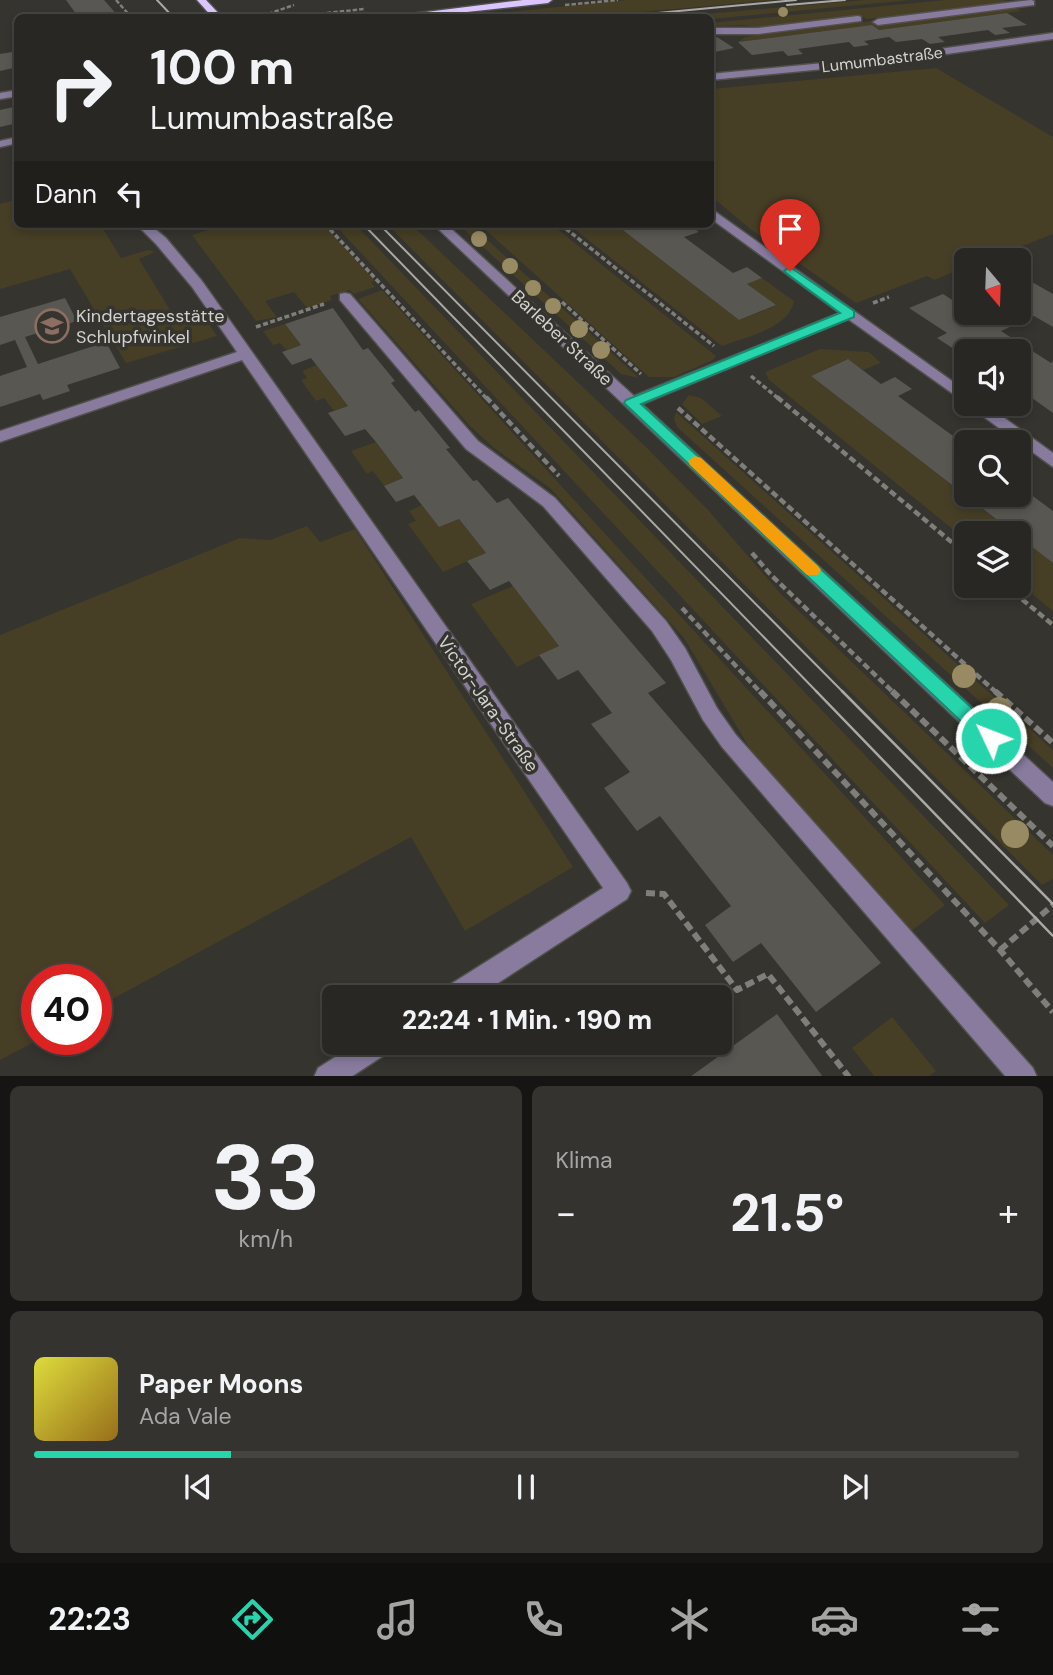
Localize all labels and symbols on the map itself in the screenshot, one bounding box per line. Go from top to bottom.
street label: Lumumbastraße [820,42,944,77]
pin [760,199,820,271]
north arrow [954,248,1031,326]
street label: Barleber Straße [506,285,618,391]
place label: Kindertagesstätte Schlupfwinkel [76,304,224,349]
school or university icon: Kindertagesstätte Schlupfwinkel [33,307,71,345]
street label: Victor-Jara-Straße [432,631,544,777]
position arrow [954,701,1028,775]
speed limit sign: 40 [21,964,112,1055]

